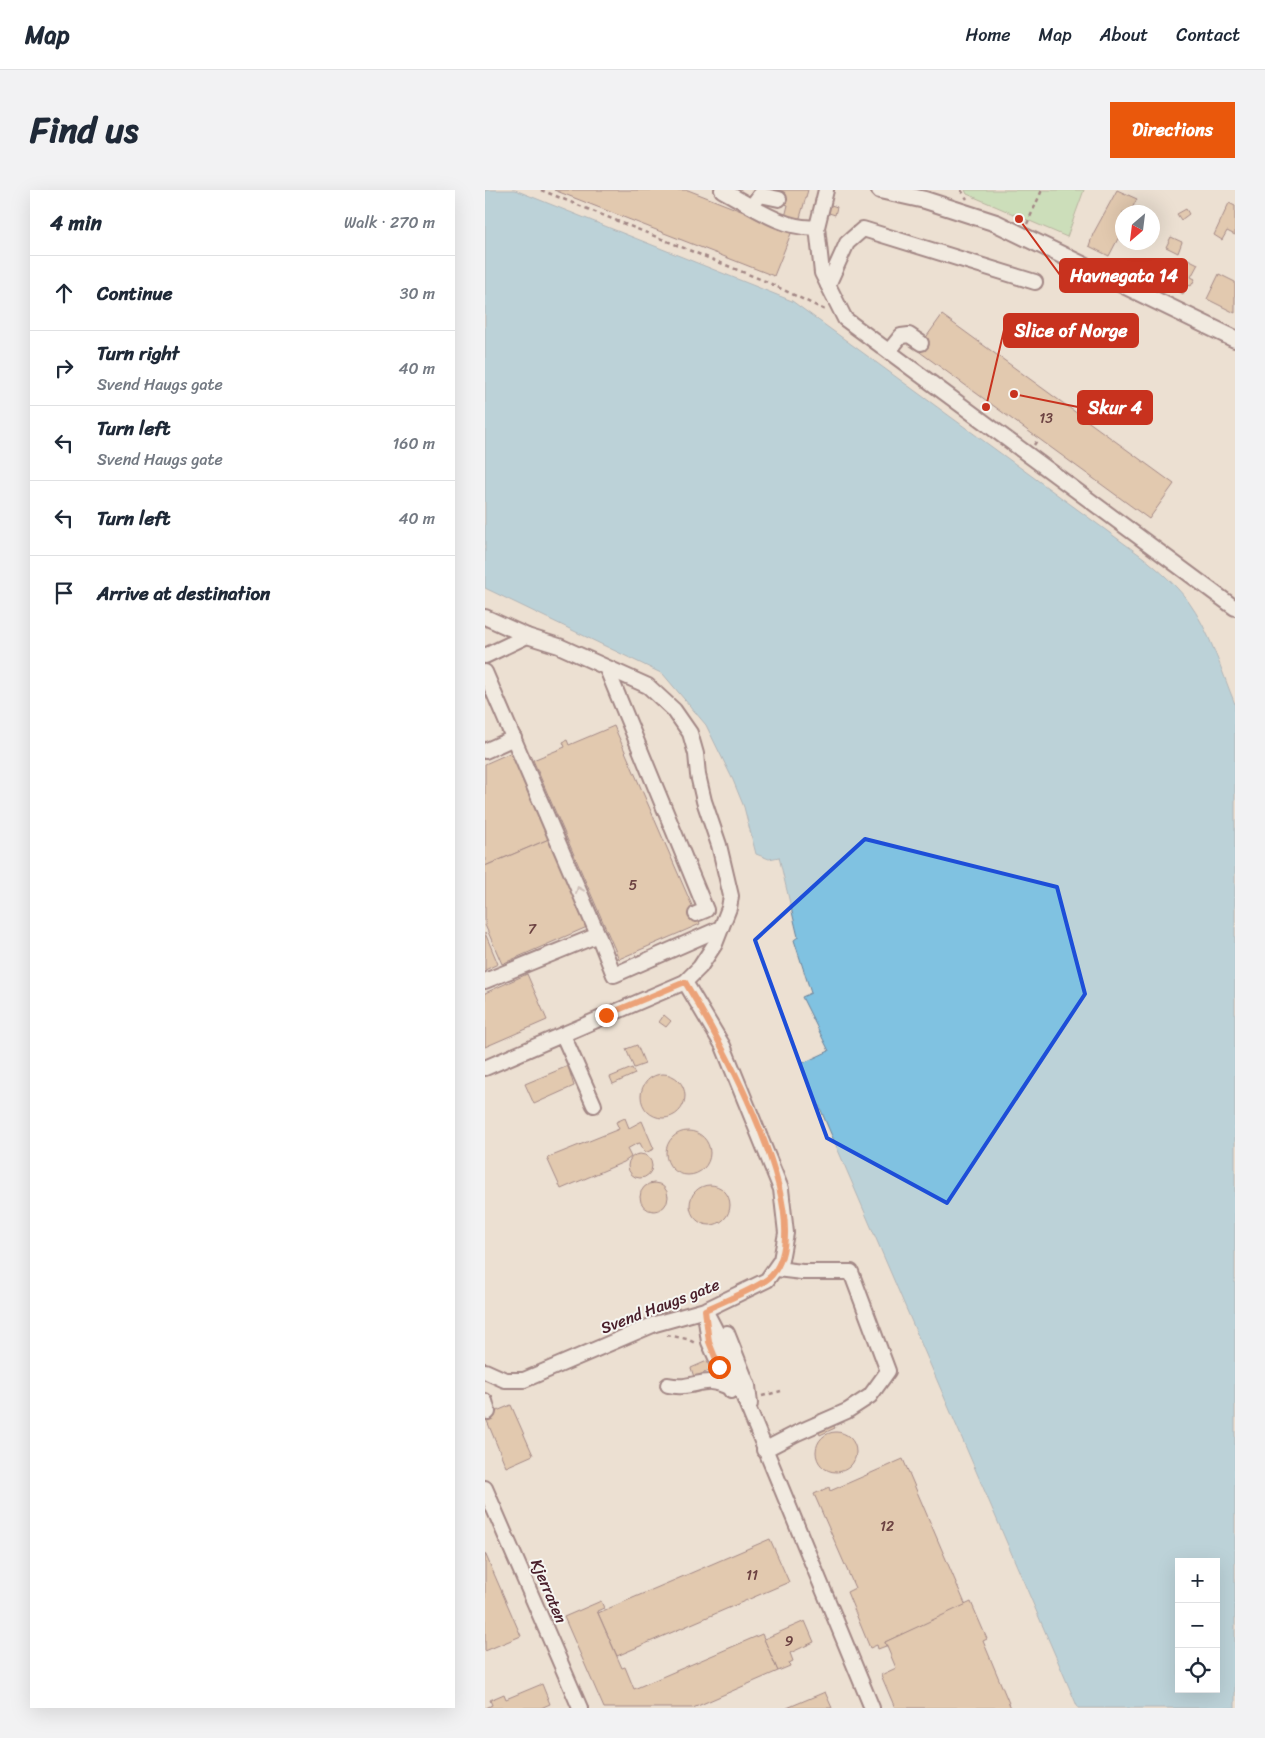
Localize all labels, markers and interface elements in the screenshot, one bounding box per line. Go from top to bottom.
text: Map [25,14,69,56]
text: Home [966,19,1011,51]
text: Map [1039,19,1072,51]
text: About [1100,19,1148,51]
text: Contact [1176,19,1240,51]
text: Find us [30,99,138,161]
button: Directions [1110,102,1235,158]
text: 4 min [50,204,102,242]
north arrow [1115,205,1160,250]
text: Walk · 270 m [344,208,435,237]
callout: Havnegata 14 [1060,259,1187,292]
text: Havnegata 14 [1069,260,1179,292]
text: Continue [97,277,173,310]
icon: ahead [50,279,78,307]
text: 30 m [400,279,435,308]
callout: Slice of Norge [1004,314,1138,347]
text: Slice of Norge [1013,315,1128,347]
text: Turn right [97,337,179,370]
icon: right [50,354,78,382]
text: 40 m [398,354,435,383]
text: Svend Haugs gate [97,370,223,399]
callout: Skur 4 [1078,391,1152,424]
text: Skur 4 [1087,392,1143,424]
house number: 13 [1039,406,1053,431]
text: Turn left [97,412,170,445]
icon: left [50,429,78,457]
text: 160 m [392,429,435,458]
text: Svend Haugs gate [97,445,223,474]
text: Turn left [97,502,170,535]
icon: left [50,504,78,532]
text: 40 m [398,504,435,533]
text: Arrive at destination [97,577,270,610]
icon: arrive [50,579,78,607]
house number: 5 [629,873,638,898]
one-way arrow [575,886,585,895]
house number: 7 [528,917,537,942]
route end [595,1004,618,1027]
street label: Svend Haugs gate [596,1270,724,1342]
route start [708,1356,731,1379]
house number: 12 [880,1514,894,1539]
street label: Kjerraten [522,1554,576,1628]
map controls [1175,1558,1220,1693]
button: + [1175,1558,1220,1603]
house number: 11 [746,1563,758,1588]
button: − [1175,1603,1220,1648]
house number: 9 [785,1629,794,1654]
button: locate [1175,1648,1220,1693]

